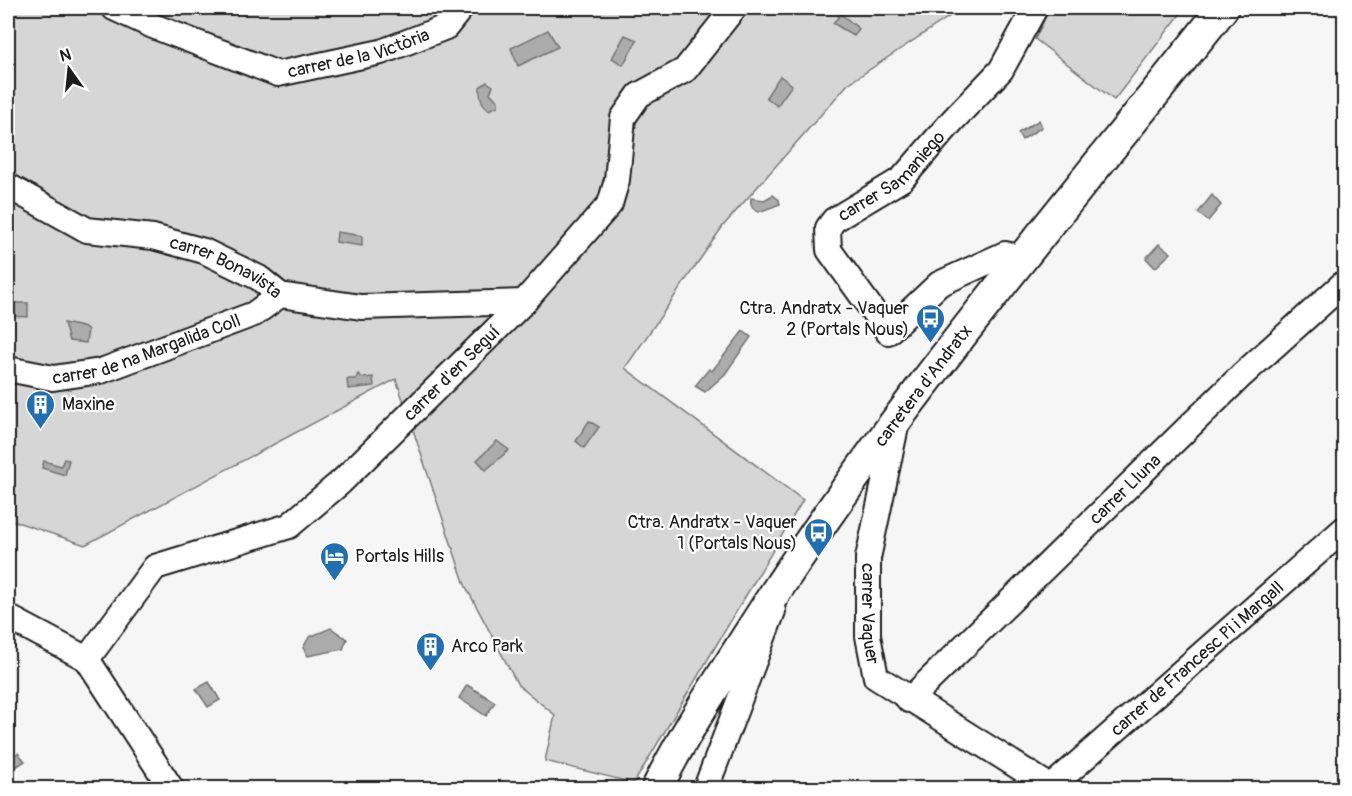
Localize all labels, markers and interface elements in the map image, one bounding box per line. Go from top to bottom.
street label: carrer de la Victòria [286,23,433,84]
north arrow [39,39,99,99]
text: N [58,44,73,67]
street label: carrer Samaniego [834,126,951,227]
street label: carrer Bonavista [167,231,286,304]
place label: Ctra. Andratx - Vaquer 2 (Portals Nous) [739,297,910,341]
bus stop icon: Ctra. Andratx - Vaquer 2 (Portals Nous) [914,302,946,344]
street label: carrer de na Margalida Coll [51,309,244,390]
street label: carretera d'Andratx [870,320,977,451]
street label: carrer d'en Seguí [399,321,505,426]
building icon: Maxine [25,388,57,430]
place label: Maxine [62,393,115,416]
street label: carrer Lluna [1085,449,1166,530]
place label: Ctra. Andratx - Vaquer 1 (Portals Nous) [627,511,798,555]
bus stop icon: Ctra. Andratx - Vaquer 1 (Portals Nous) [802,516,834,558]
hotel icon: Portals Hills [318,540,350,582]
place label: Portals Hills [355,545,444,568]
street label: carrer Vaquer [856,563,884,667]
street label: carrer de Francesc Pi i Margall [1106,576,1289,741]
building icon: Arco Park [414,630,446,672]
place label: Arco Park [451,635,524,658]

